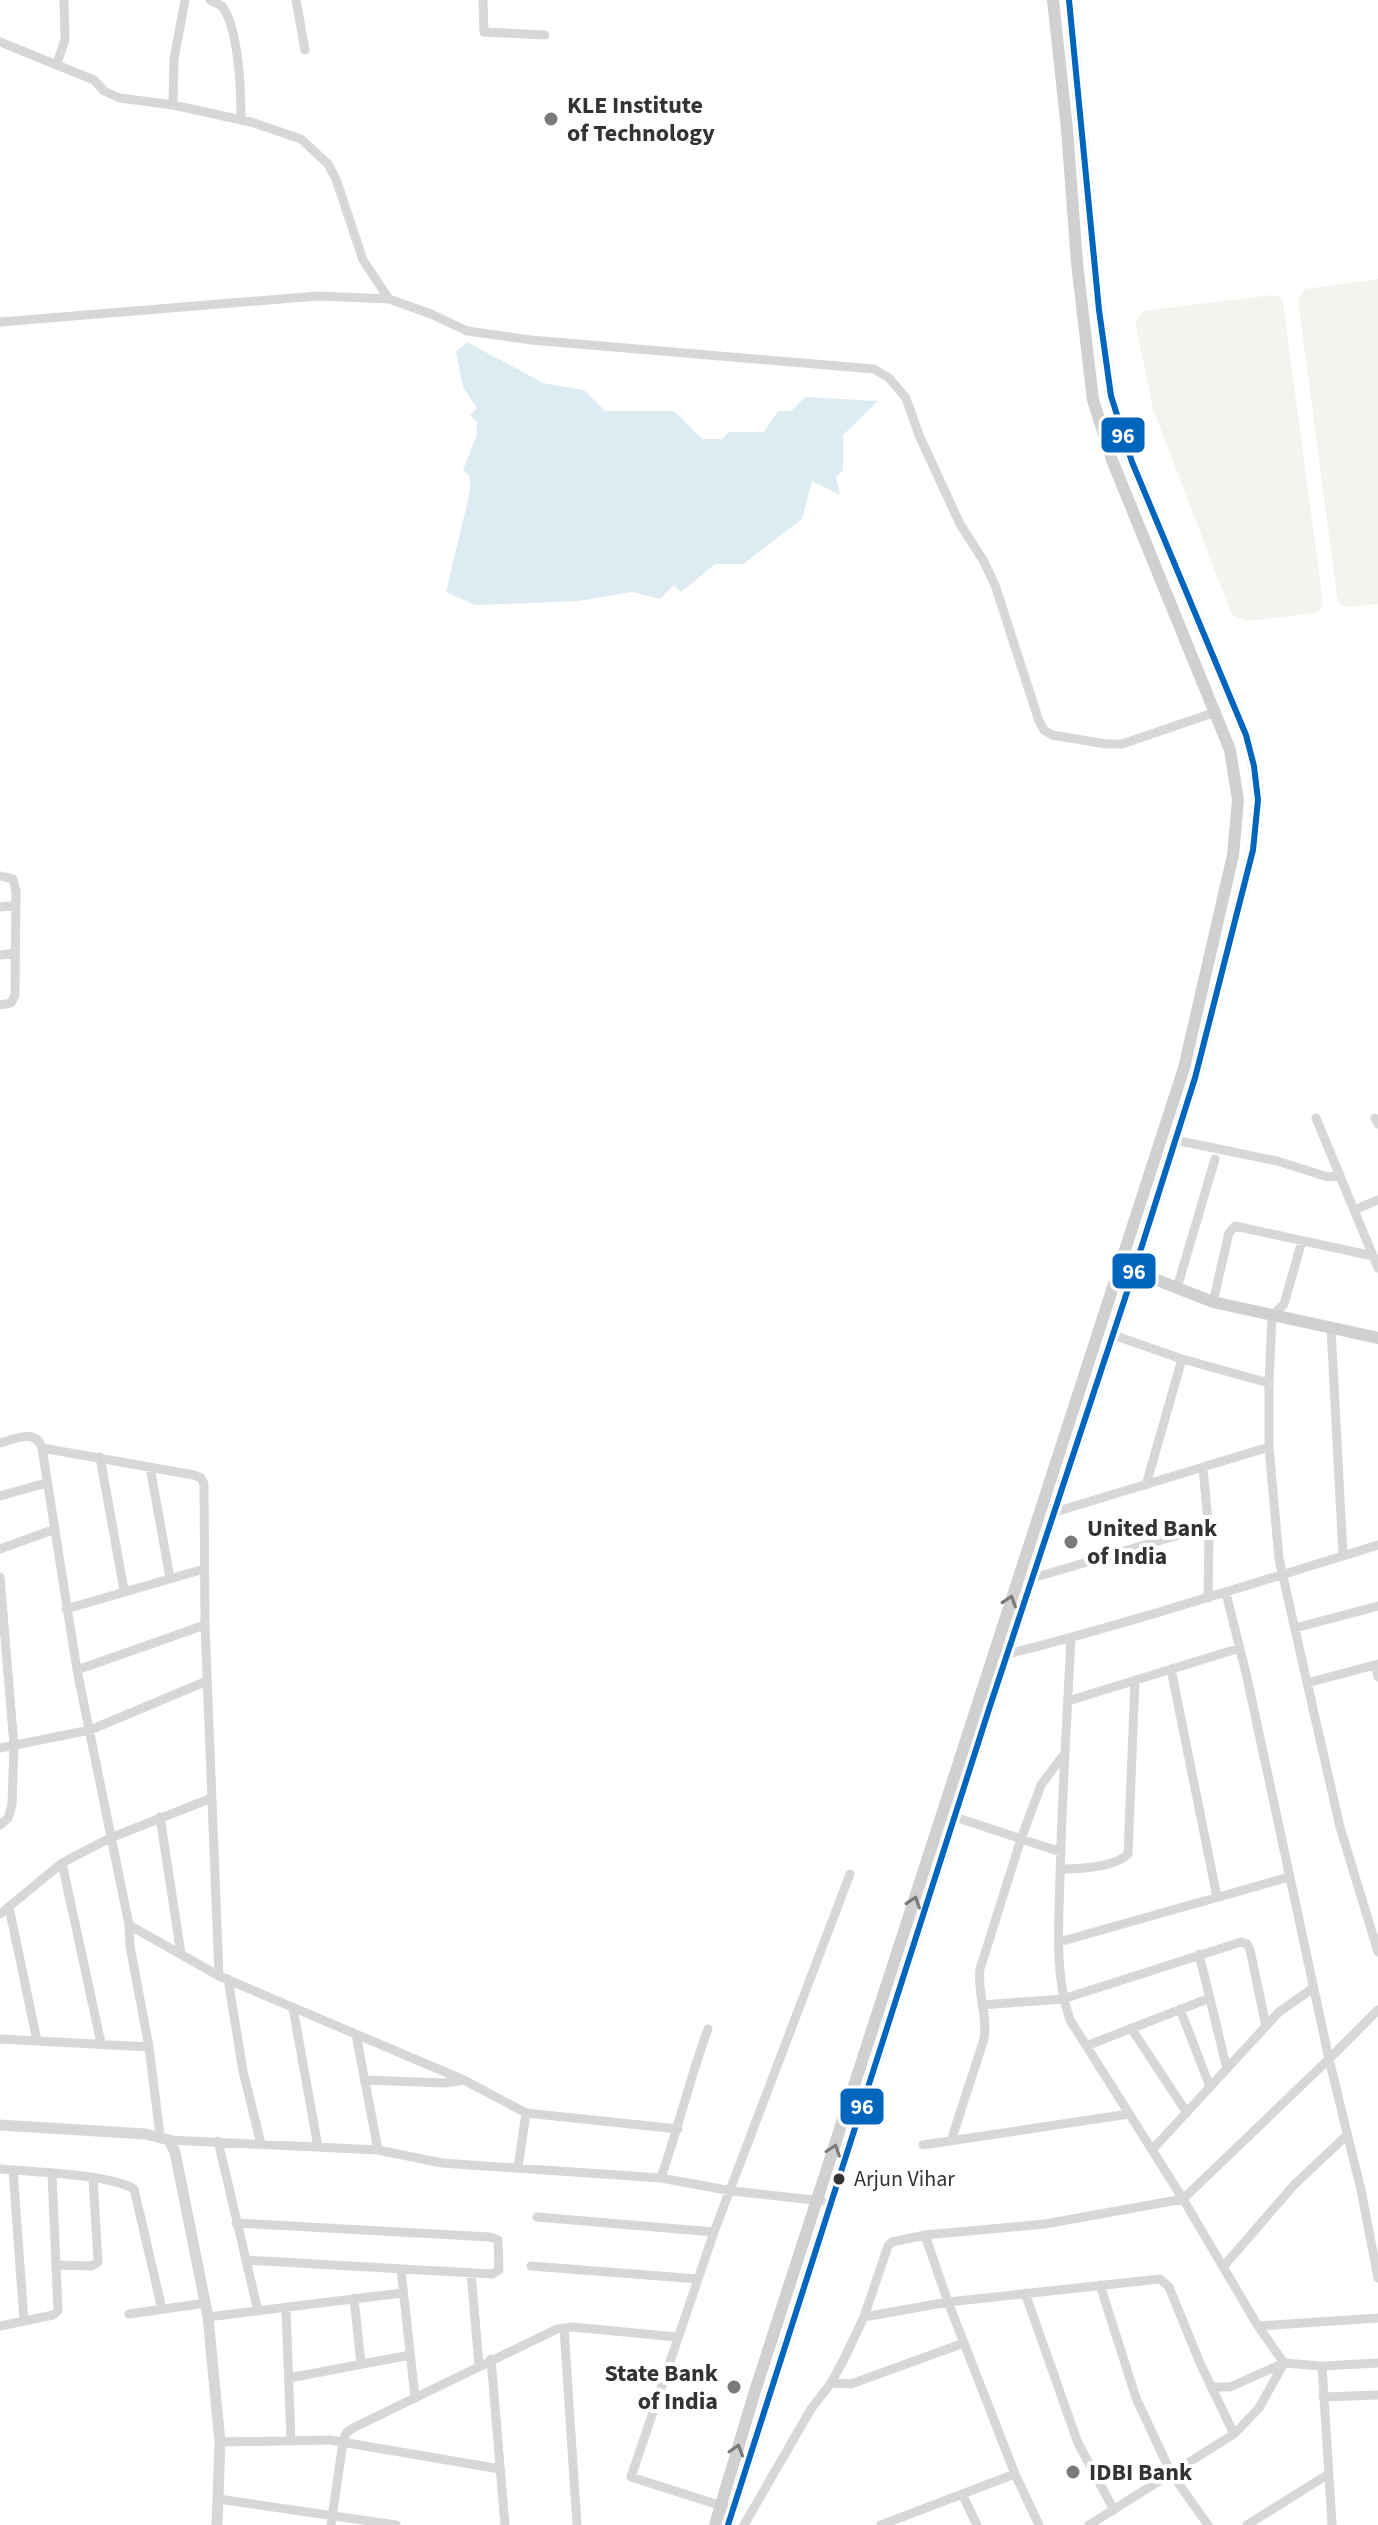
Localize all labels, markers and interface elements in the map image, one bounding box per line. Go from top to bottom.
place label: KLE Institute of Technology [567,88,715,151]
marker: KLE Institute of Technology [542,110,560,128]
line badge: 96 [1100,416,1146,454]
text: 96 [1111,420,1135,452]
line badge: 96 [1111,1252,1157,1290]
text: 96 [1122,1256,1146,1288]
place label: United Bank of India [1087,1511,1218,1574]
marker: United Bank of India [1062,1533,1080,1551]
one-way arrow [1001,1595,1017,1609]
one-way arrow [905,1896,921,1909]
line badge: 96 [839,2087,885,2126]
text: 96 [850,2091,874,2123]
one-way arrow [825,2143,841,2157]
place label: Arjun Vihar [854,2163,955,2195]
marker: Arjun Vihar [831,2171,847,2187]
place label: State Bank of India [604,2356,719,2419]
marker: State Bank of India [725,2378,743,2396]
one-way arrow [728,2444,744,2458]
place label: IDBI Bank [1089,2455,1193,2490]
marker: IDBI Bank [1064,2463,1082,2481]

